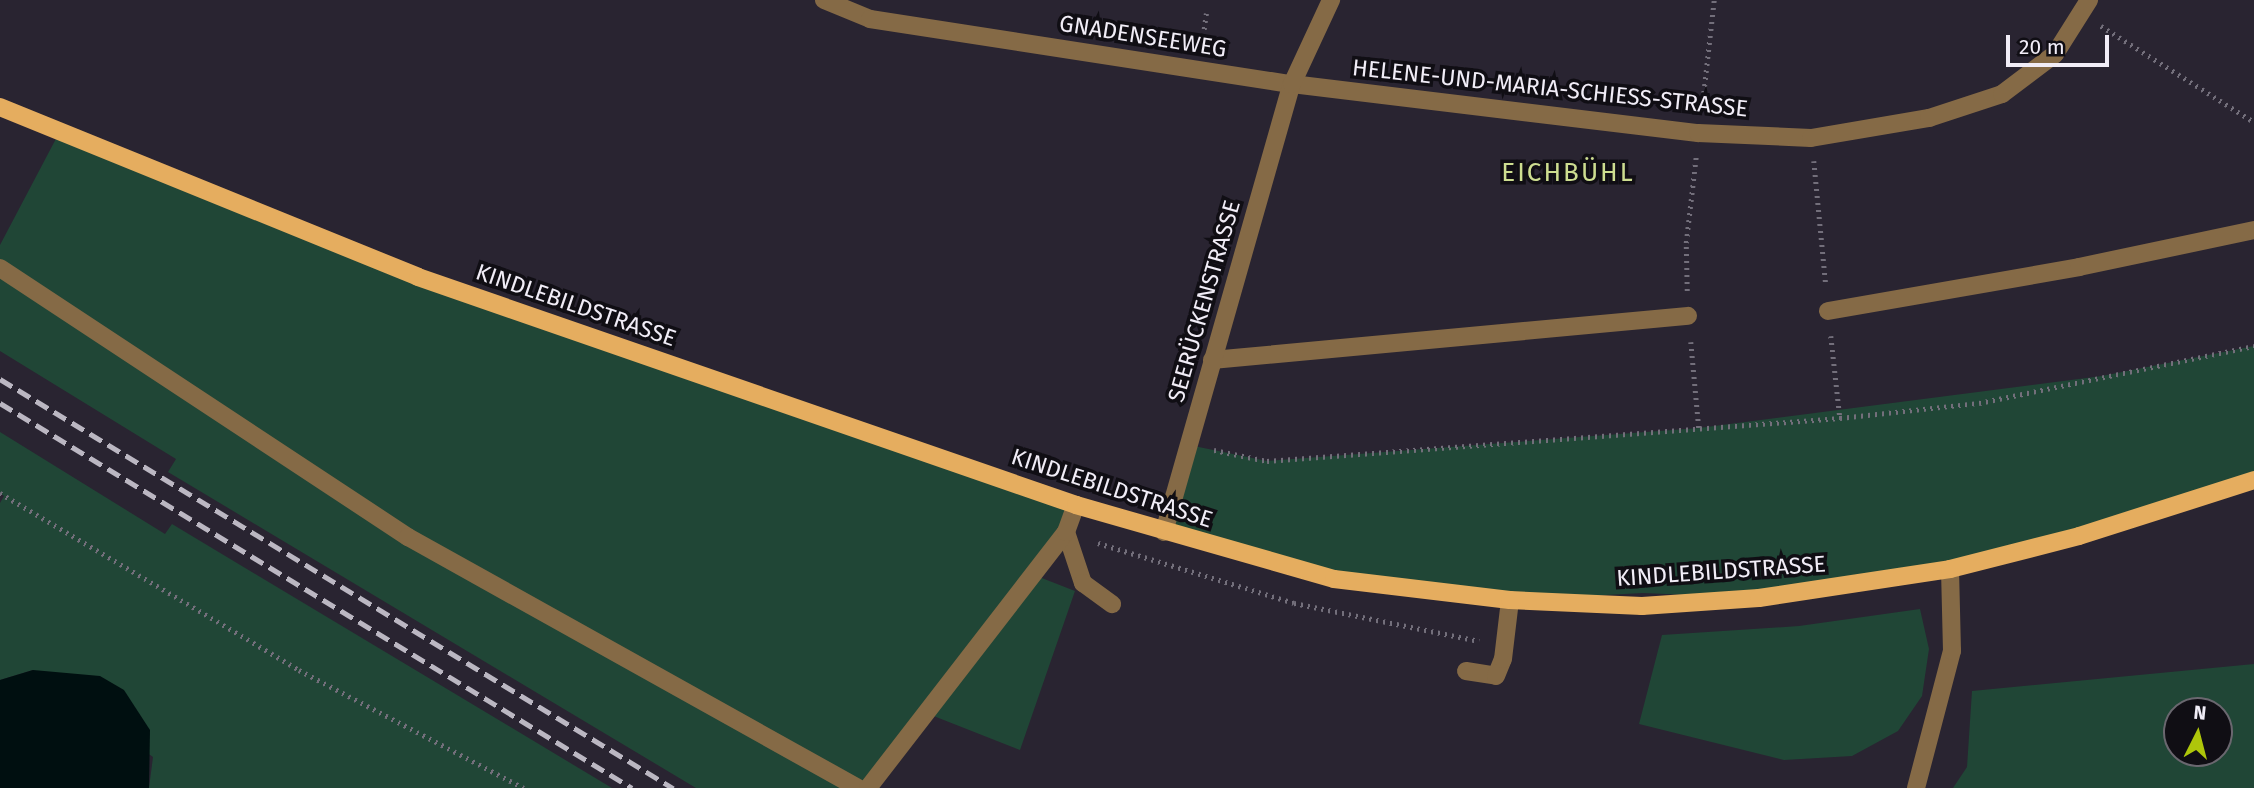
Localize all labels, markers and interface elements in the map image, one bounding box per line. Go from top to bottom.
street label: GNADENSEEWEG [1057,9,1229,63]
scale bar [2009,21,2112,65]
text: 20 m [2019,34,2065,60]
street label: HELENE-UND-MARIA-SCHIESS-STRASSE [1351,53,1749,123]
district label: EICHBÜHL [1502,157,1634,189]
street label: SEERÜCKENSTRASSE [1162,197,1246,405]
street label: KINDLEBILDSTRASSE [472,258,680,352]
street label: KINDLEBILDSTRASSE [1008,442,1216,534]
street label: KINDLEBILDSTRASSE [1615,550,1827,592]
north arrow [2163,697,2233,767]
text: N [2193,701,2208,725]

